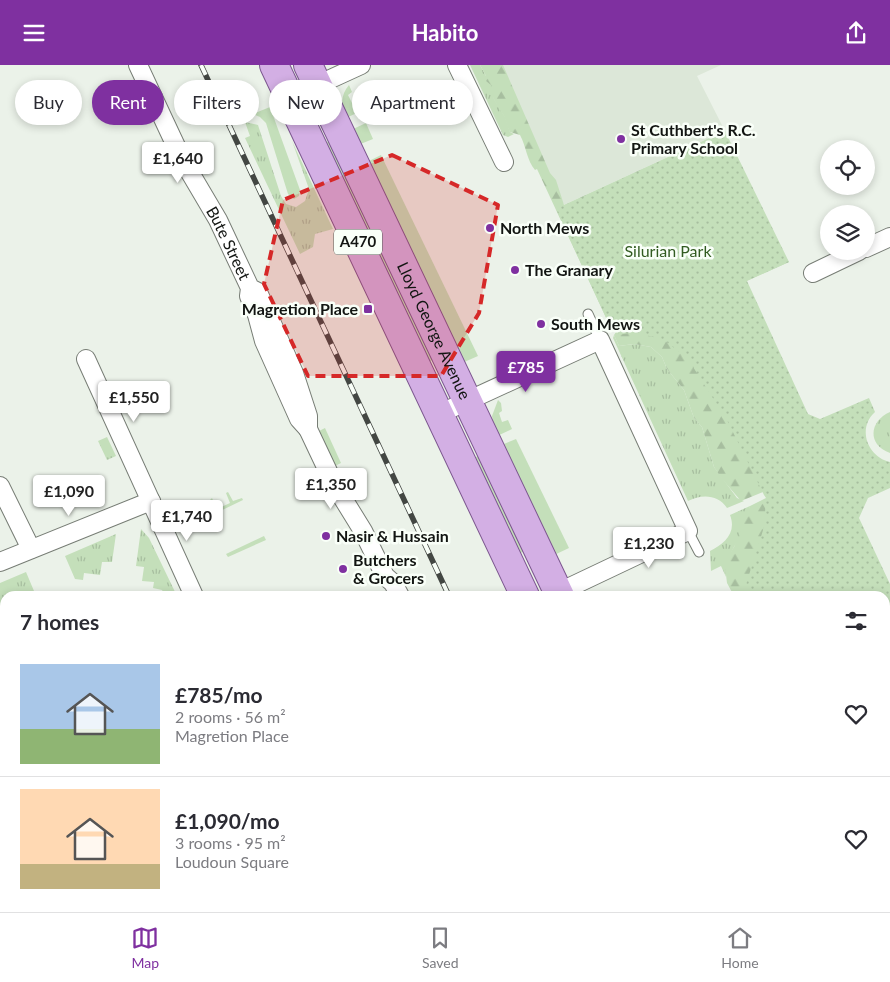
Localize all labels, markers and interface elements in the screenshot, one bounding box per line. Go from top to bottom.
icon: menu [20,19,48,47]
text: Habito [412,19,478,46]
icon: share [842,19,870,47]
chip: Buy [15,80,82,125]
chip: Rent [92,80,164,125]
chip: Filters [174,80,259,125]
chip: New [269,80,342,125]
chip: Apartment [352,80,473,125]
place label: St Cuthbert's R.C. Primary School [631,120,756,157]
marker: St Cuthbert's R.C. Primary School [615,133,627,145]
map controls [820,140,875,260]
button: locate [820,140,875,195]
pin: £1,640 [137,141,219,184]
text: £1,640 [153,148,203,167]
street label: Bute Street [203,203,255,283]
button: layers [820,205,875,260]
place label: North Mews [500,218,589,237]
marker: North Mews [484,222,496,234]
road number: A470 [334,229,382,255]
park label: Silurian Park [624,241,712,260]
street label: Lloyd George Avenue [394,259,475,402]
place label: The Granary [525,260,614,279]
marker: The Granary [509,264,521,276]
place label: Magretion Place [242,299,358,318]
marker: Magretion Place [362,303,374,315]
place label: South Mews [551,314,640,333]
marker: South Mews [535,318,547,330]
pin: £785 [496,351,556,393]
text: £785 [507,357,545,376]
pin: £1,550 [93,381,175,423]
text: £1,550 [109,387,159,406]
pin: £1,350 [290,467,372,510]
text: £1,350 [306,474,356,493]
pin: £1,090 [28,475,110,517]
text: £1,090 [44,481,94,500]
pin: £1,740 [146,499,228,542]
text: £1,740 [162,506,212,525]
place label: Nasir & Hussain [336,526,449,545]
pin: £1,230 [608,527,690,569]
marker: Nasir & Hussain [320,530,332,542]
text: £1,230 [624,533,674,552]
place label: Butchers & Grocers [353,550,424,587]
marker: Butchers & Grocers [337,563,349,575]
icon: filters [842,607,870,635]
text: 7 homes [20,609,99,634]
text: £785/mo [175,682,263,707]
icon: home [60,684,120,744]
icon: heart [842,700,870,728]
text: 2 rooms · 56 m² [175,707,286,726]
text: Magretion Place [175,726,289,745]
text: £1,090/mo [175,808,280,833]
icon: home [60,809,120,869]
icon: heart [842,825,870,853]
text: 3 rooms · 95 m² [175,833,286,852]
text: Loudoun Square [175,852,289,871]
tab: Map [131,924,159,971]
tab: Saved [422,924,459,971]
tab: Home [721,924,759,971]

